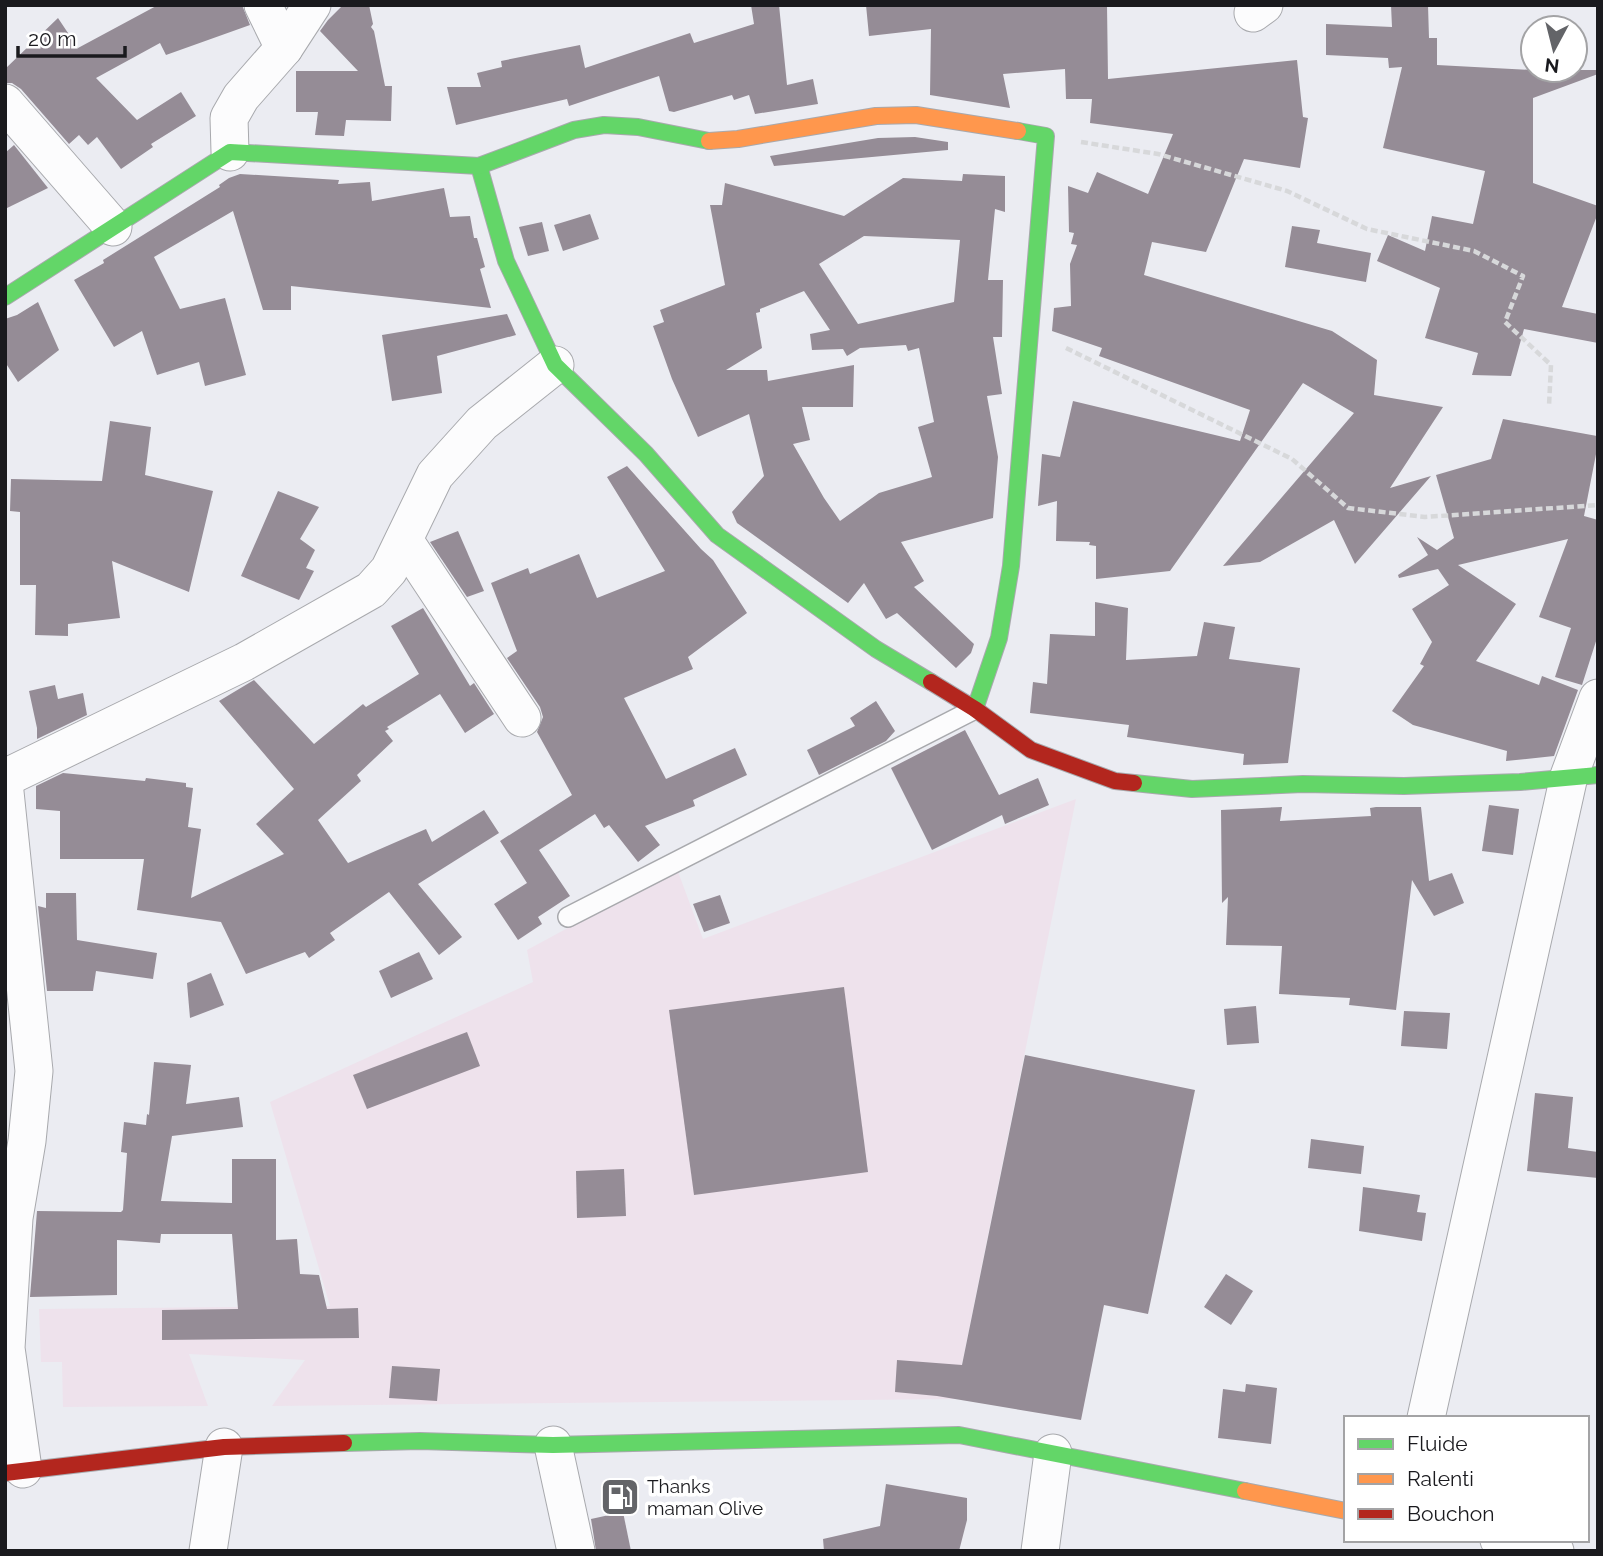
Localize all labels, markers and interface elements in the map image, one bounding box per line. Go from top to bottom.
scale bar [18,14,124,58]
north arrow [1519,14,1589,84]
text: 20 m [28,26,76,51]
text: N [1543,54,1560,78]
legend [1344,1416,1589,1542]
text: Fluide [1407,1431,1468,1456]
text: Ralenti [1407,1466,1474,1491]
place label: Thanks maman Olive [647,1475,763,1519]
fuel station icon: Thanks maman Olive [599,1476,641,1518]
text: Bouchon [1407,1501,1494,1526]

